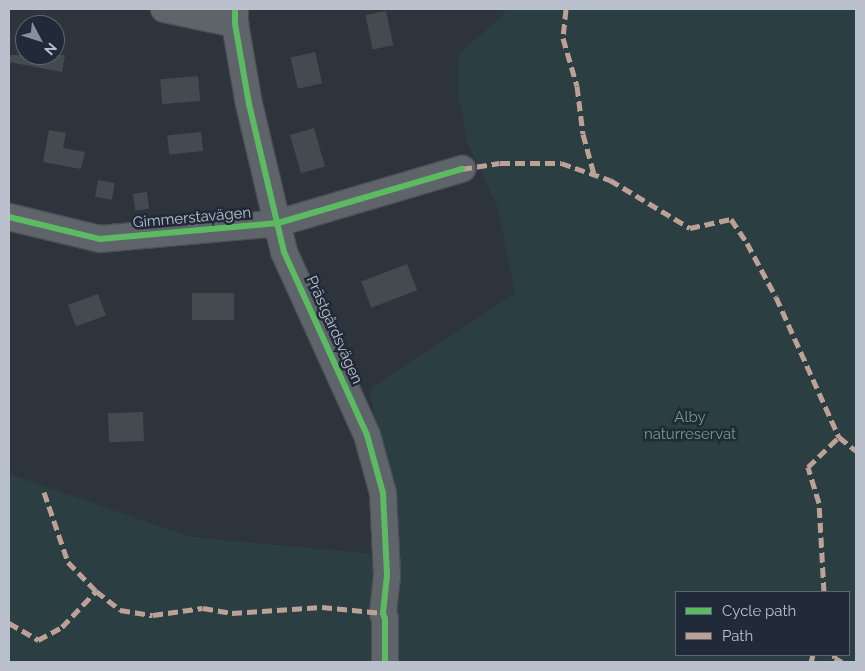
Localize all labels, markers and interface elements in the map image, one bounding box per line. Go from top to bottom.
north arrow [15,15,65,65]
text: N [41,40,60,58]
street label: Gimmerstavägen [132,204,252,232]
street label: Prästgårdsvägen [302,273,366,387]
park label: Alby naturreservat [644,408,736,443]
legend [675,591,850,656]
text: Cycle path [722,602,796,620]
text: Path [722,627,753,645]

